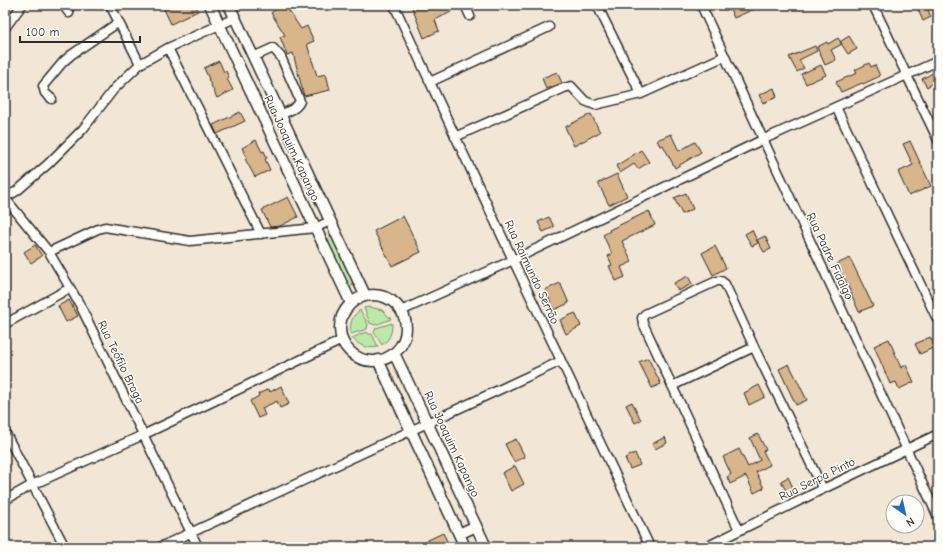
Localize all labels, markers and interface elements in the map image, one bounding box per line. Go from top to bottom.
scale bar [20,18,140,44]
text: 100 m [26,25,59,39]
street label: Rua Joaquim Kapango [261,93,323,203]
street label: Rua Padre Fidalgo [804,210,856,302]
street label: Rua Raimundo Serrão [502,218,562,326]
street label: Rua Teófilo Braga [95,318,147,406]
street label: Rua Joaquim Kapango [421,389,483,499]
street label: Rua Serpa Pinto [777,455,857,503]
north arrow [885,494,925,534]
text: N [904,514,917,529]

